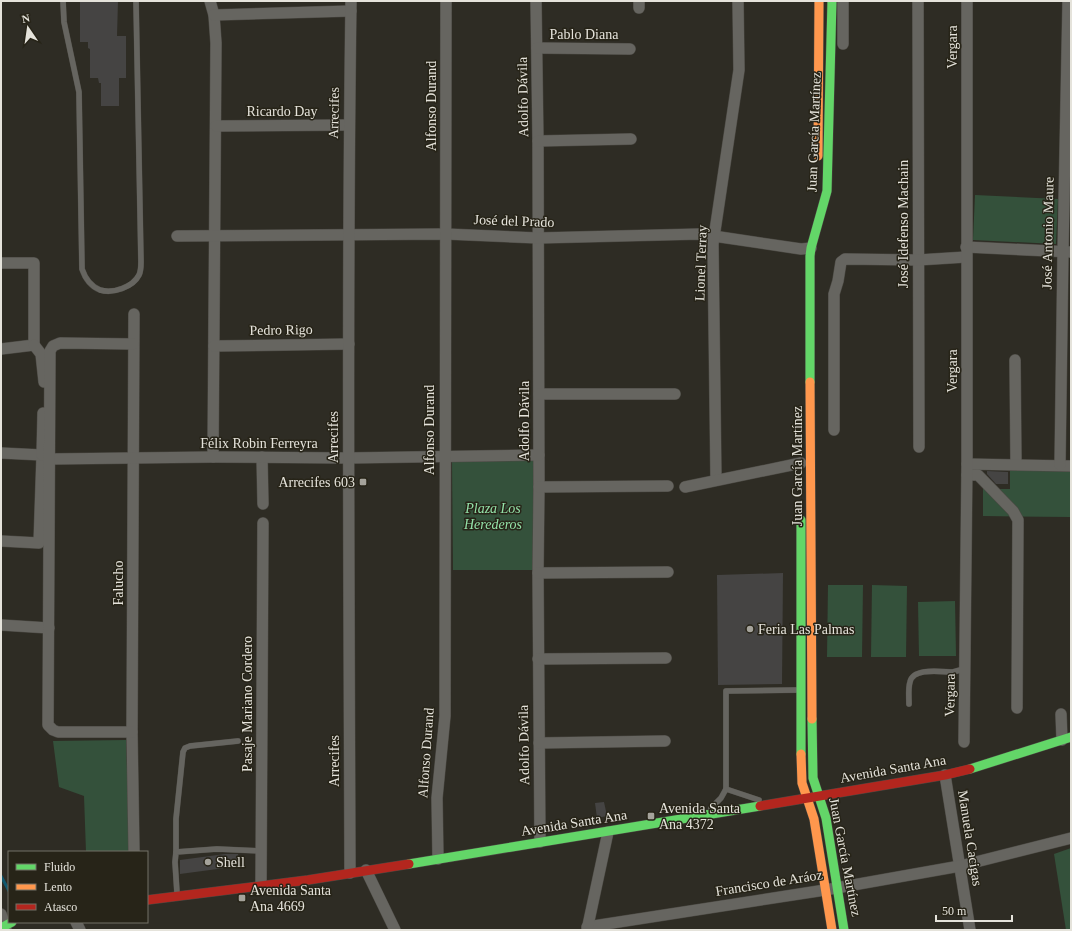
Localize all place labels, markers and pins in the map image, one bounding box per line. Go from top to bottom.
place label: Arrecifes 603 [278,475,355,490]
marker: Arrecifes 603 [358,477,368,487]
place label: Feria Las Palmas [758,622,854,637]
marker: Feria Las Palmas [745,624,755,634]
place label: Avenida Santa Ana 4372 [659,801,741,832]
marker: Avenida Santa Ana 4372 [646,811,656,821]
place label: Shell [216,855,245,870]
marker: Shell [203,857,213,867]
place label: Avenida Santa Ana 4669 [250,883,332,914]
marker: Avenida Santa Ana 4669 [237,893,247,903]

